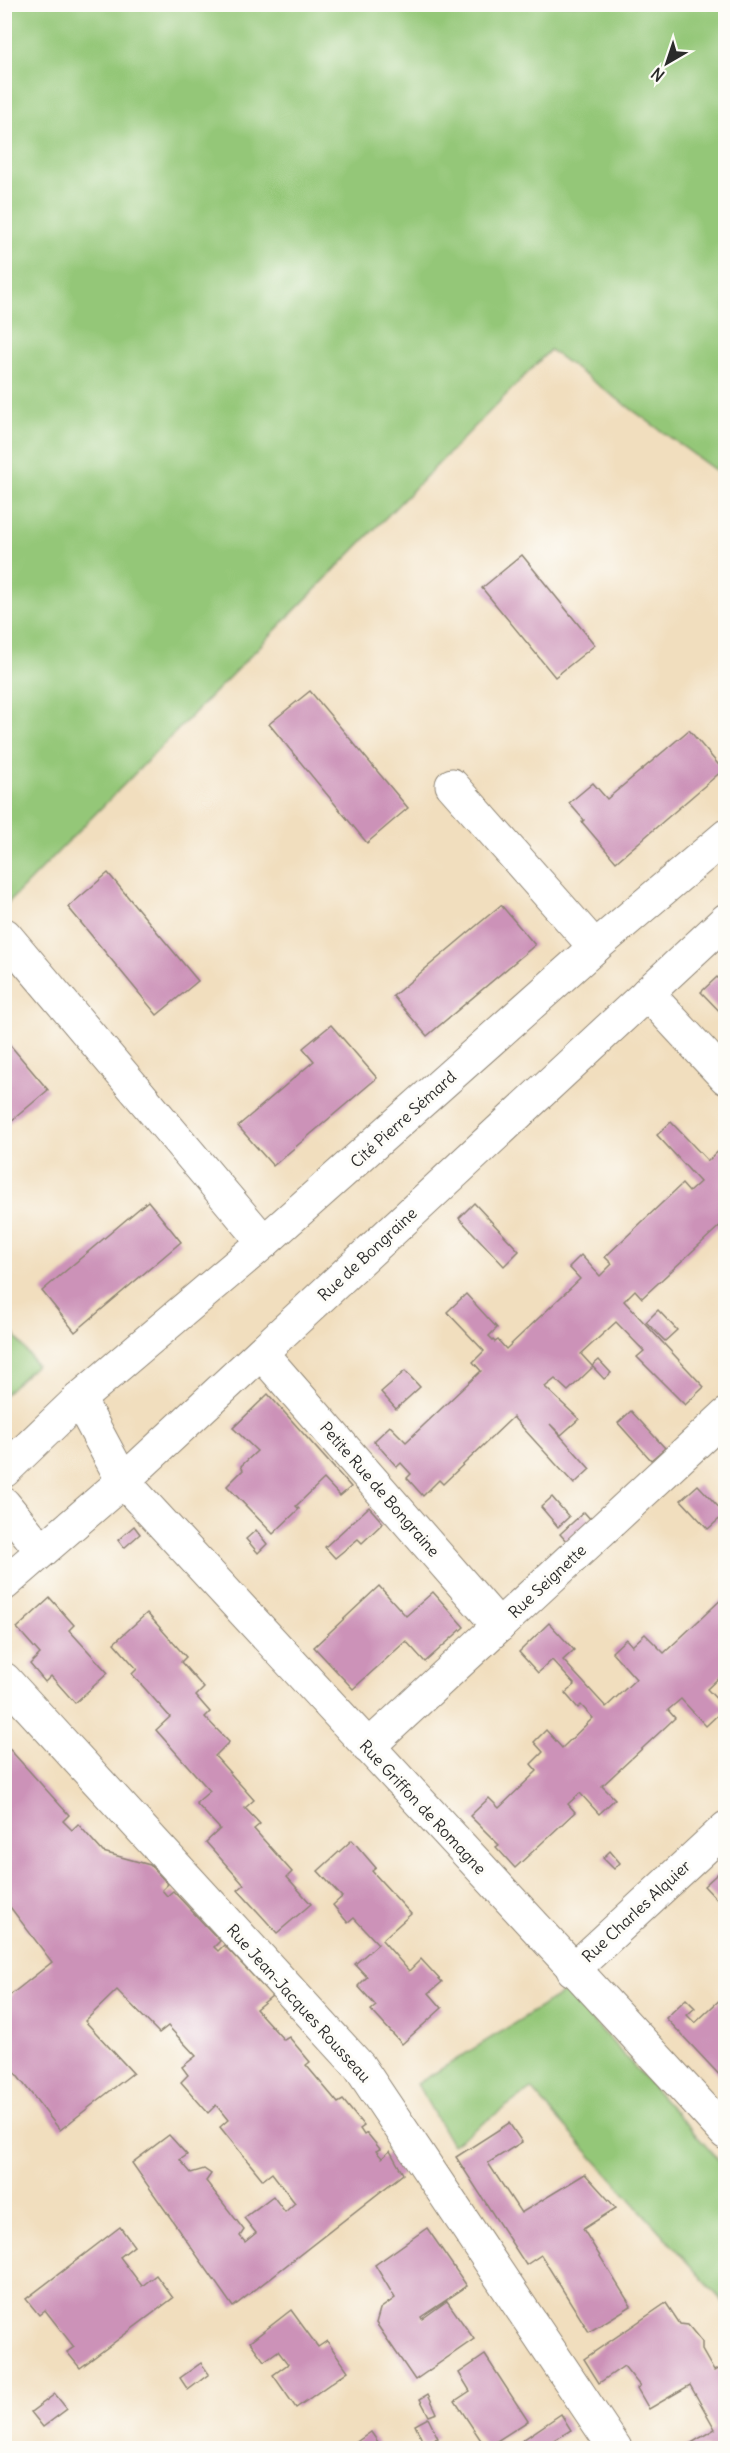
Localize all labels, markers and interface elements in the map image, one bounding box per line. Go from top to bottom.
north arrow [637,33,697,93]
text: N [647,63,668,86]
street label: Cité Pierre Sémard [346,1066,460,1172]
street label: Rue de Bongraine [313,1203,421,1305]
street label: Petite Rue de Bongraine [316,1417,444,1561]
street label: Rue Seignette [504,1540,590,1622]
street label: Rue Griffon de Romagne [356,1736,490,1878]
street label: Rue Charles Alquier [578,1855,695,1966]
street label: Rue Jean-Jacques Rousseau [223,1920,375,2086]

